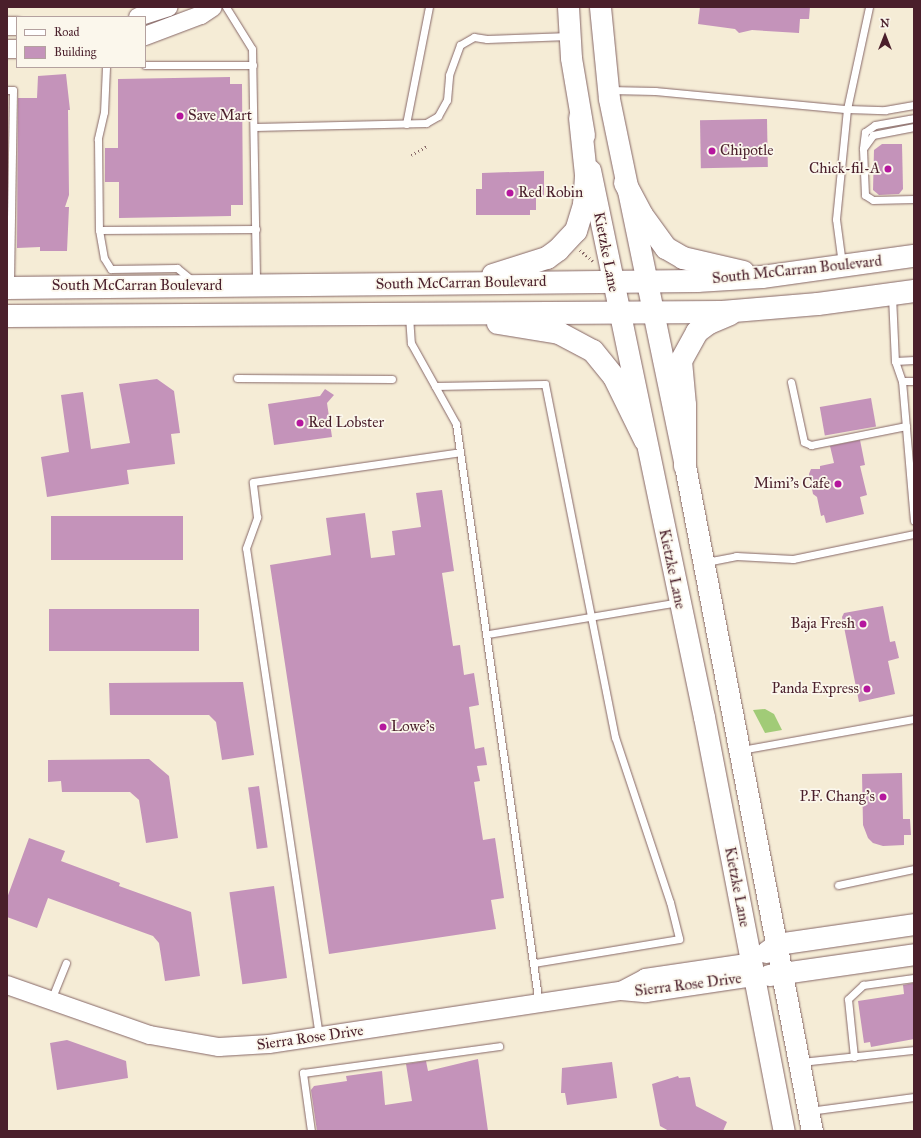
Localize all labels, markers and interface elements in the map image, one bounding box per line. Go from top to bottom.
legend [16,16,146,68]
north arrow [865,16,905,56]
text: N [880,17,890,30]
text: Road [54,25,80,39]
text: Building [54,45,96,59]
place label: Save Mart [188,107,252,125]
marker: Save Mart [175,111,185,121]
place label: Chipotle [720,142,773,160]
marker: Chipotle [707,146,717,156]
place label: Chick-fil-A [809,160,880,178]
marker: Chick-fil-A [883,164,893,174]
place label: Red Robin [518,184,583,202]
marker: Red Robin [505,188,515,198]
street label: Kietzke Lane [589,210,623,294]
street label: South McCarran Boulevard [711,252,883,288]
street label: South McCarran Boulevard [376,273,546,293]
street label: South McCarran Boulevard [52,277,222,295]
place label: Red Lobster [308,414,384,432]
marker: Red Lobster [295,418,305,428]
place label: Mimi's Cafe [754,475,830,493]
marker: Mimi's Cafe [833,479,843,489]
street label: Kietzke Lane [655,527,689,611]
place label: Baja Fresh [791,615,855,633]
marker: Baja Fresh [858,619,868,629]
place label: Panda Express [772,680,859,698]
marker: Panda Express [862,684,872,694]
place label: Lowe's [391,718,435,736]
marker: Lowe's [378,722,388,732]
place label: P.F. Chang's [800,788,875,806]
marker: P.F. Chang's [878,792,888,802]
street label: Kietzke Lane [720,845,754,929]
street label: Sierra Rose Drive [634,970,742,1000]
street label: Sierra Rose Drive [256,1022,364,1054]

